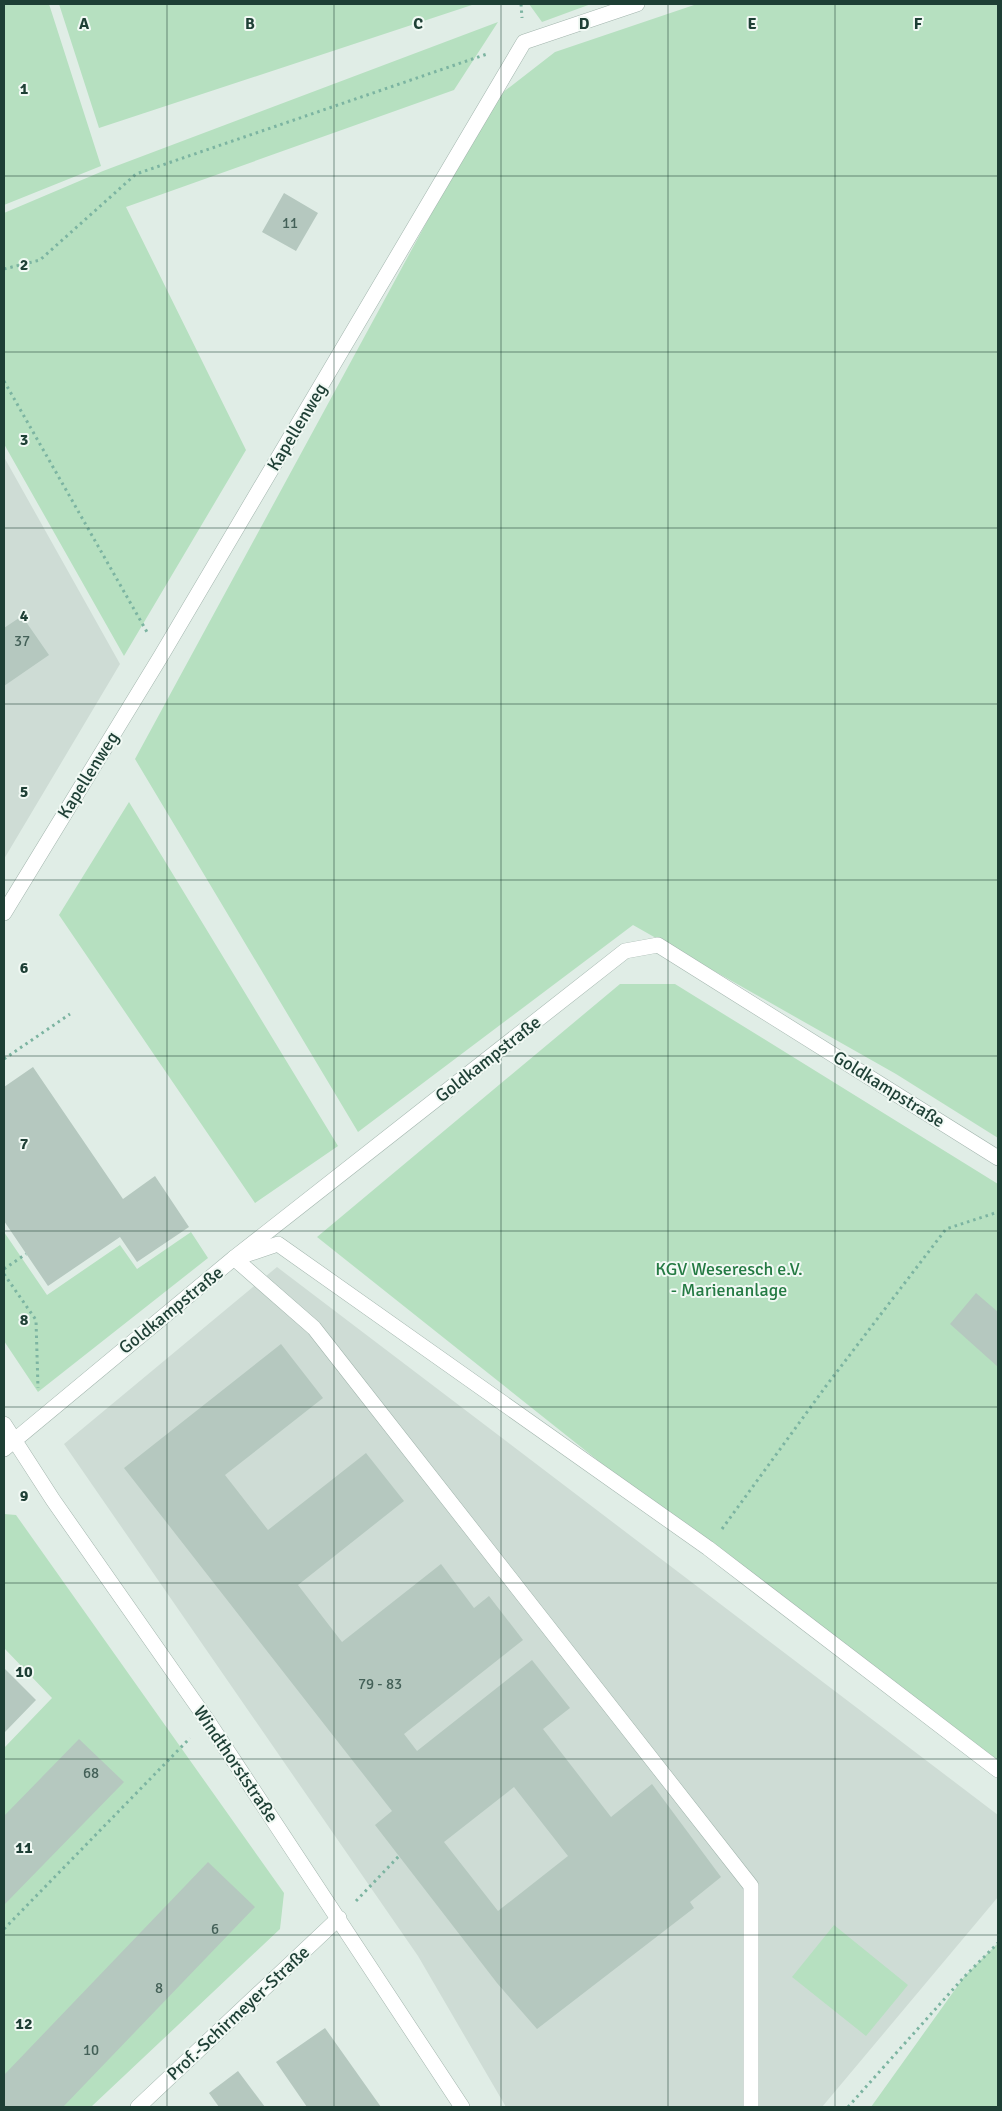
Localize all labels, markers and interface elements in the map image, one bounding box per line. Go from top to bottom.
text: A [79,14,90,34]
text: B [245,14,255,34]
text: C [413,14,423,34]
text: D [579,14,590,34]
text: E [747,14,757,34]
text: F [914,14,923,34]
text: 1 [20,79,29,99]
house number: 11 [282,214,298,232]
text: 2 [20,255,28,275]
street label: Kapellenweg [262,379,332,475]
text: 3 [20,430,28,450]
text: 4 [20,606,29,626]
house number: 37 [14,632,30,650]
street label: Kapellenweg [53,727,123,823]
text: 5 [20,782,28,802]
text: 6 [20,958,29,978]
street label: Goldkampstraße [431,1011,545,1107]
street label: Goldkampstraße [829,1046,949,1132]
text: 7 [20,1134,29,1154]
park label: KGV Weseresch e.V. - Marienanlage [655,1258,803,1301]
street label: Goldkampstraße [114,1261,228,1359]
text: 8 [20,1310,29,1330]
text: 9 [20,1486,29,1506]
text: 10 [15,1662,33,1682]
house number: 79 - 83 [358,1675,402,1693]
street label: Windthorststraße [189,1702,283,1826]
house number: 68 [83,1764,99,1782]
text: 11 [15,1838,33,1858]
house number: 6 [211,1920,219,1938]
street label: Prof.-Schirmeyer-Straße [162,1941,314,2085]
house number: 8 [155,1979,163,1997]
text: 12 [15,2014,33,2034]
house number: 10 [83,2041,99,2059]

